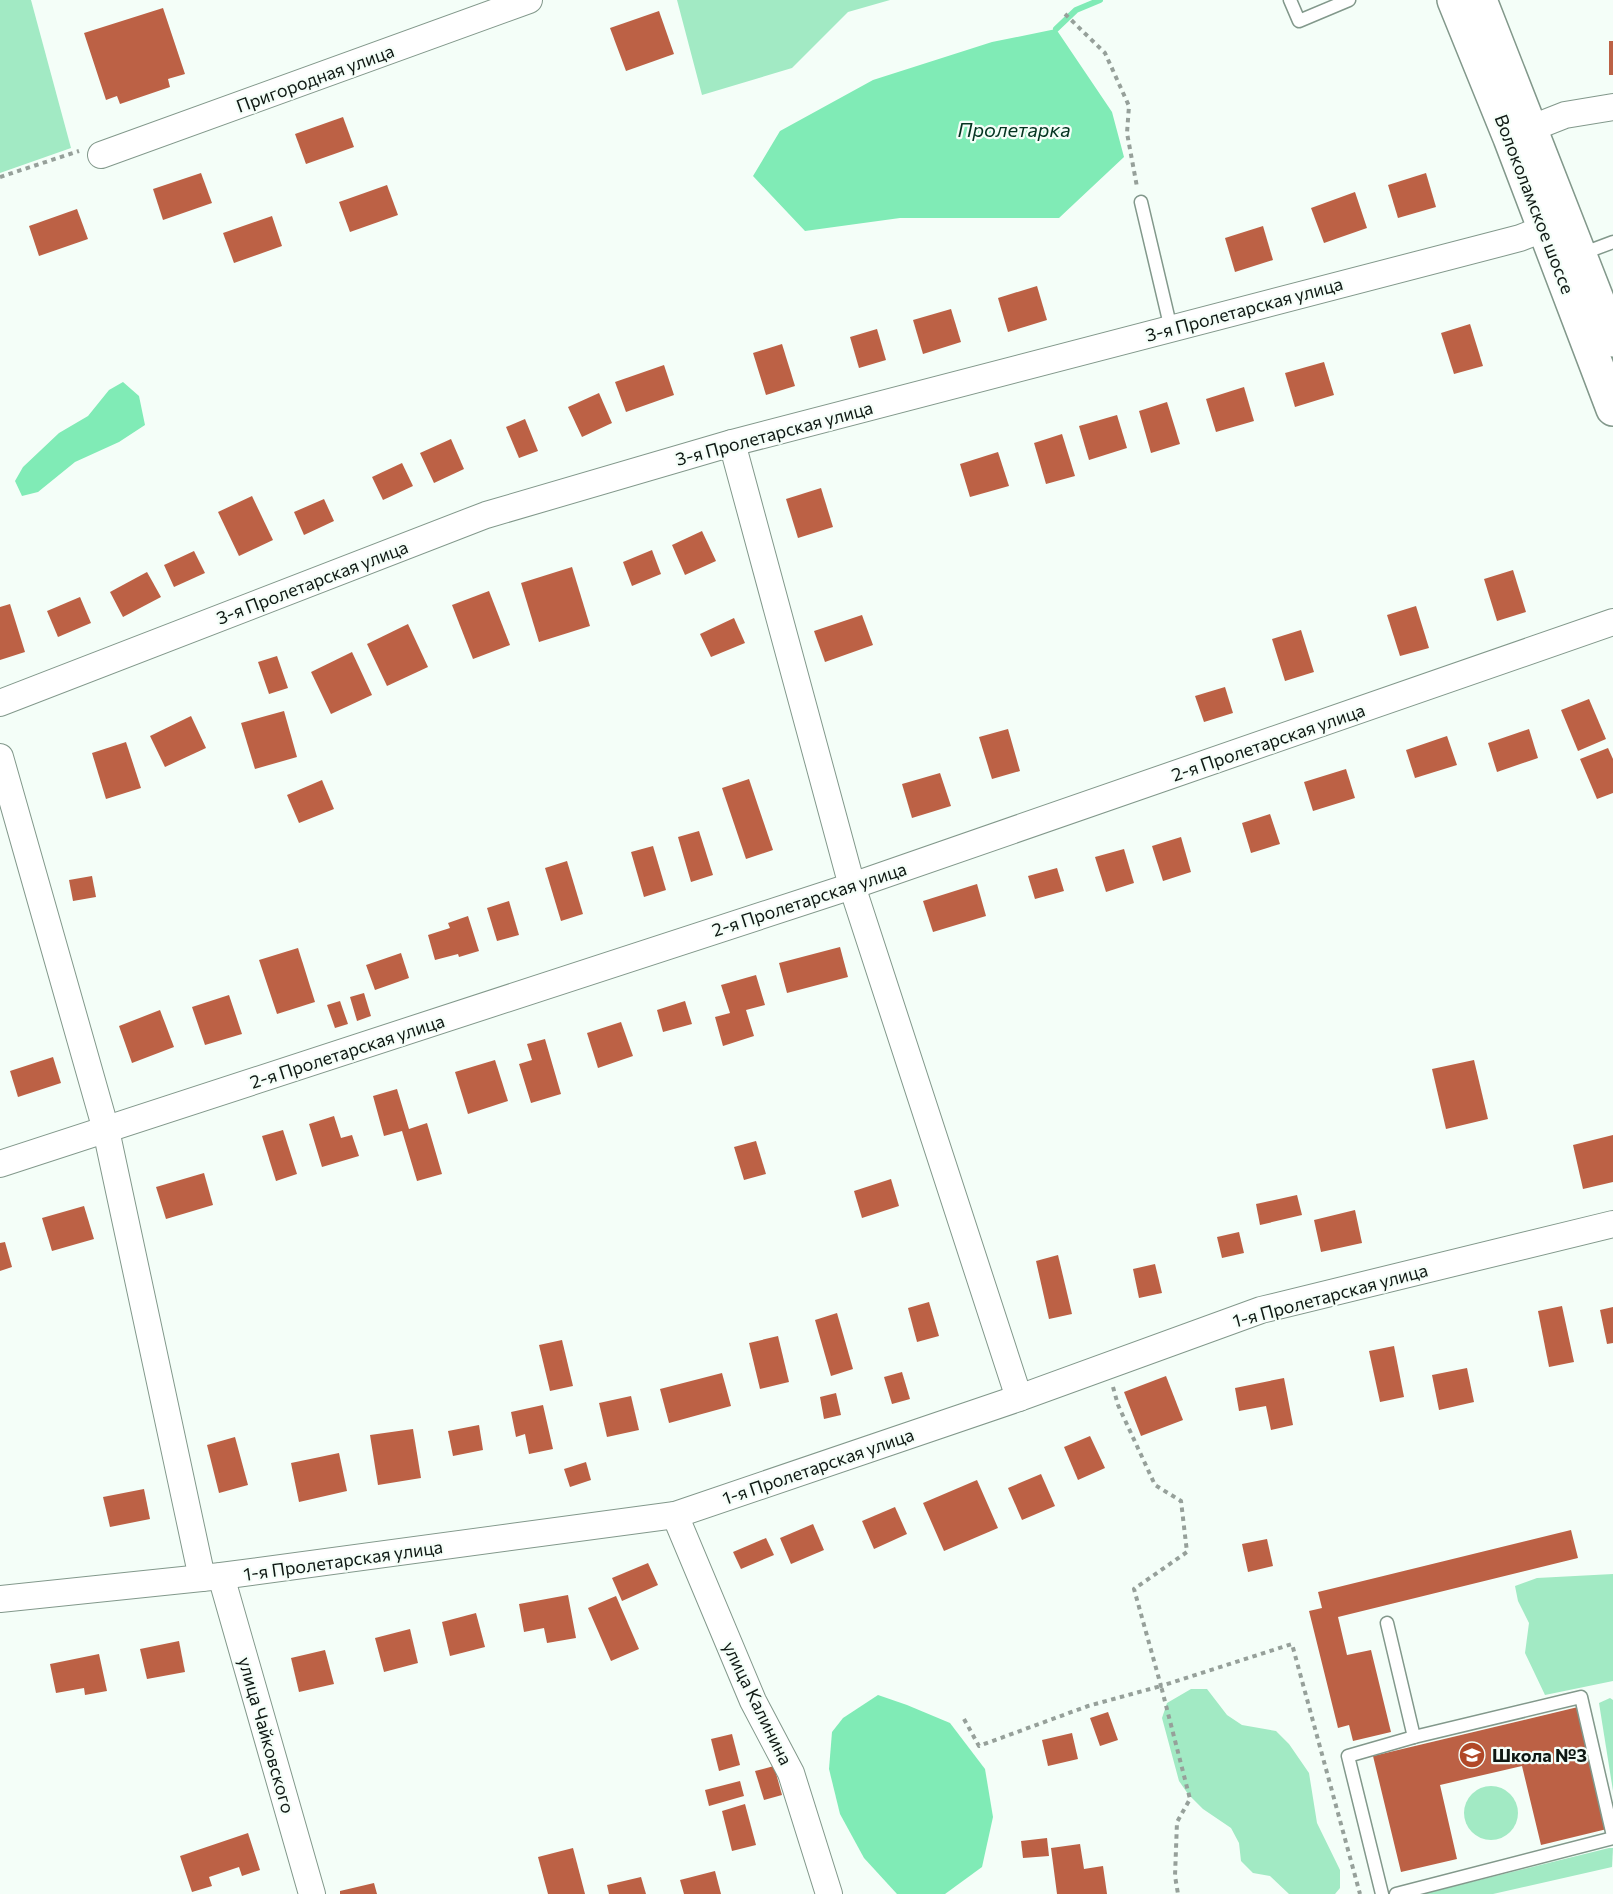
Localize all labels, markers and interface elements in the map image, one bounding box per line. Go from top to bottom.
street label: Пригородная улица [233,39,397,117]
street label: Волоколамское шоссе [1491,111,1579,297]
water label: Пролетарка [957,117,1071,141]
street label: 3-я Пролетарская улица [1143,272,1345,346]
street label: 3-я Пролетарская улица [673,396,875,470]
street label: 3-я Пролетарская улица [213,535,411,629]
street label: 2-я Пролетарская улица [1168,699,1368,785]
street label: 2-я Пролетарская улица [709,857,909,941]
street label: 2-я Пролетарская улица [247,1009,447,1093]
street label: 1-я Пролетарская улица [1230,1258,1430,1332]
street label: 1-я Пролетарская улица [719,1423,917,1509]
street label: 1-я Пролетарская улица [242,1535,444,1585]
street label: улица Калинина [719,1638,797,1768]
street label: улица Чайковского [234,1654,300,1816]
school or university icon: Школа №3 [1457,1740,1487,1770]
place label: Школа №3 [1492,1744,1587,1766]

